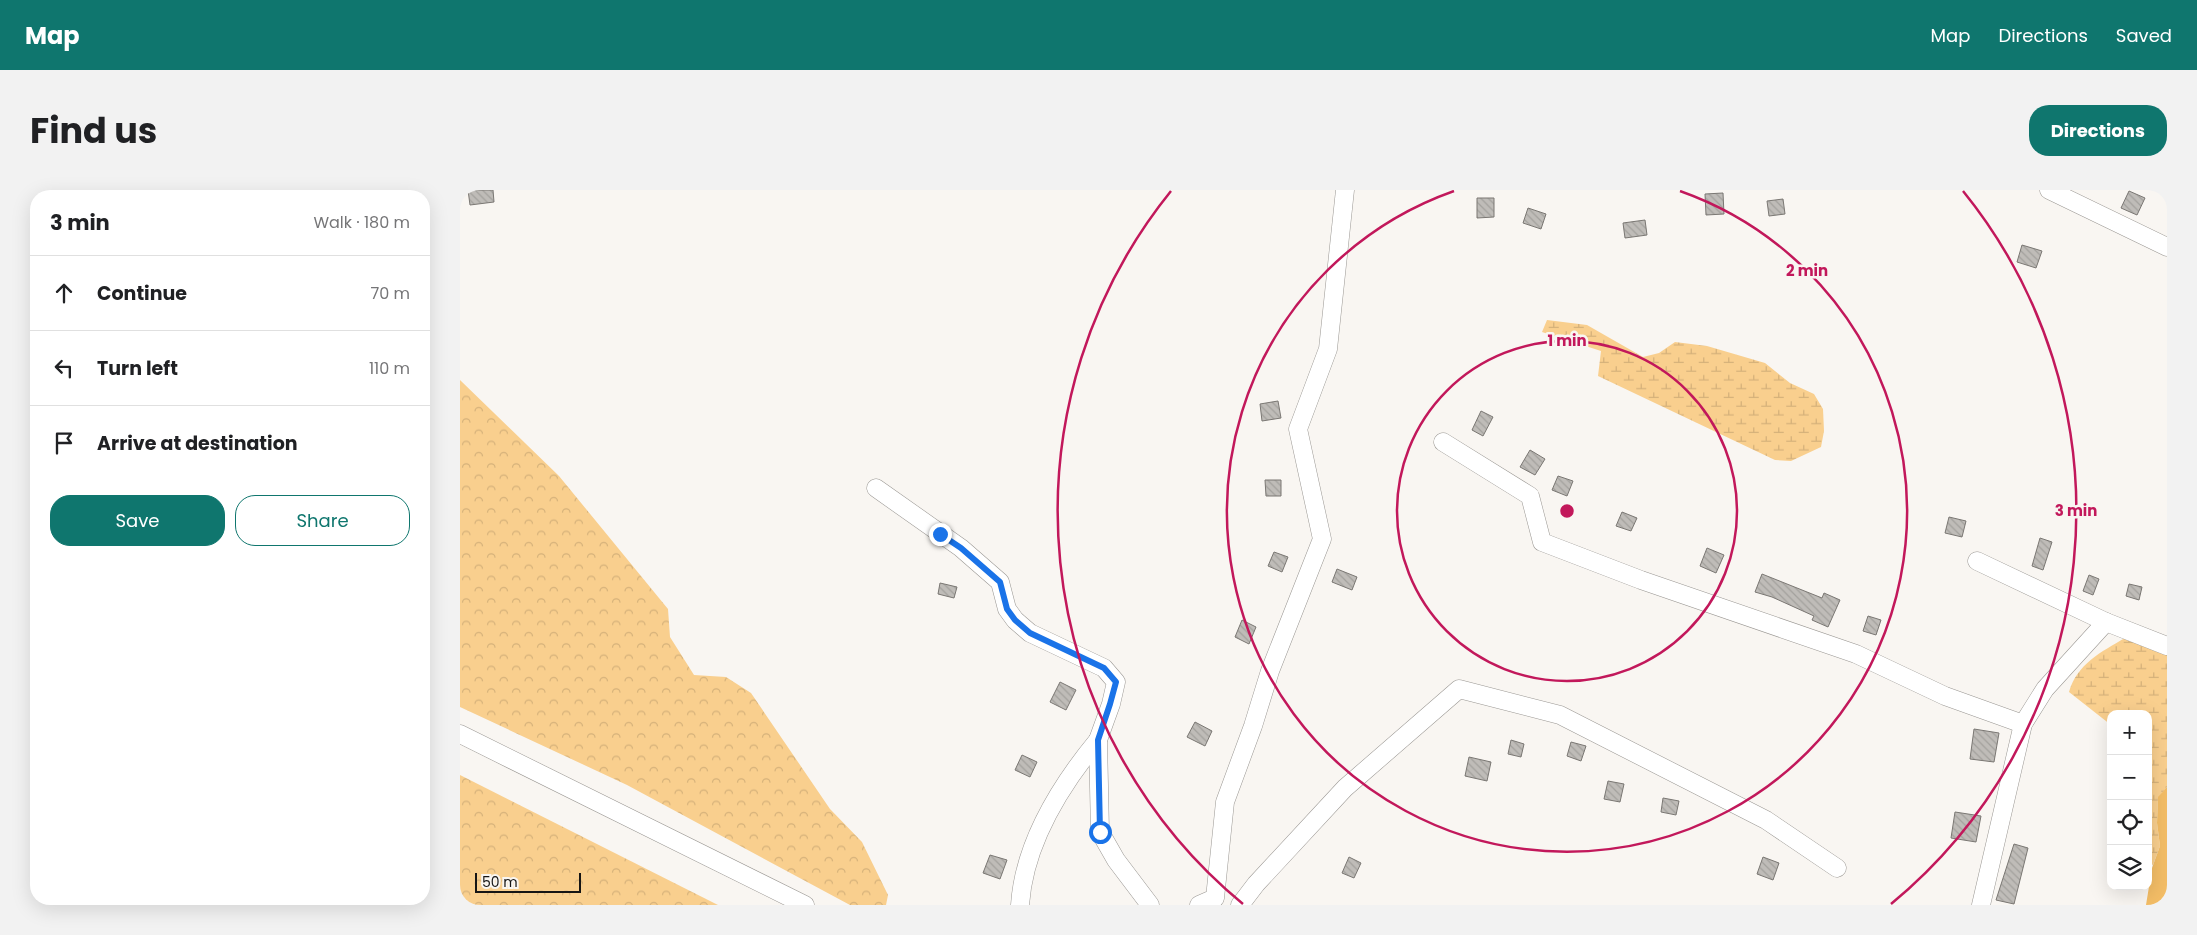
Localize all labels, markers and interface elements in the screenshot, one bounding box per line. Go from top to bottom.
text: Map [25,19,80,52]
text: Map [1931,23,1970,48]
text: Directions [1998,23,2088,48]
text: Saved [2116,23,2172,48]
button: Directions [2029,105,2167,156]
text: Find us [30,106,157,155]
text: 3 min [50,208,110,237]
text: Walk · 180 m [313,211,410,234]
text: 2 min [1786,260,1828,281]
icon: ahead [50,279,78,307]
text: Continue [97,280,187,307]
text: 70 m [370,282,410,305]
text: 1 min [1547,330,1587,351]
icon: left [50,354,78,382]
text: Turn left [97,355,178,382]
text: 110 m [369,357,410,380]
icon: arrive [50,429,78,457]
text: Arrive at destination [97,430,298,457]
button: Save [50,495,225,546]
button: Share [235,495,410,546]
text: 3 min [2055,500,2097,521]
centre of rings [1558,502,1576,520]
route end [929,523,952,546]
map controls [2107,710,2152,890]
button: + [2107,710,2152,755]
button: − [2107,755,2152,800]
button: locate [2107,800,2152,845]
route start [1089,821,1112,844]
button: layers [2107,845,2152,890]
scale bar [475,870,581,893]
text: 50 m [482,872,518,892]

